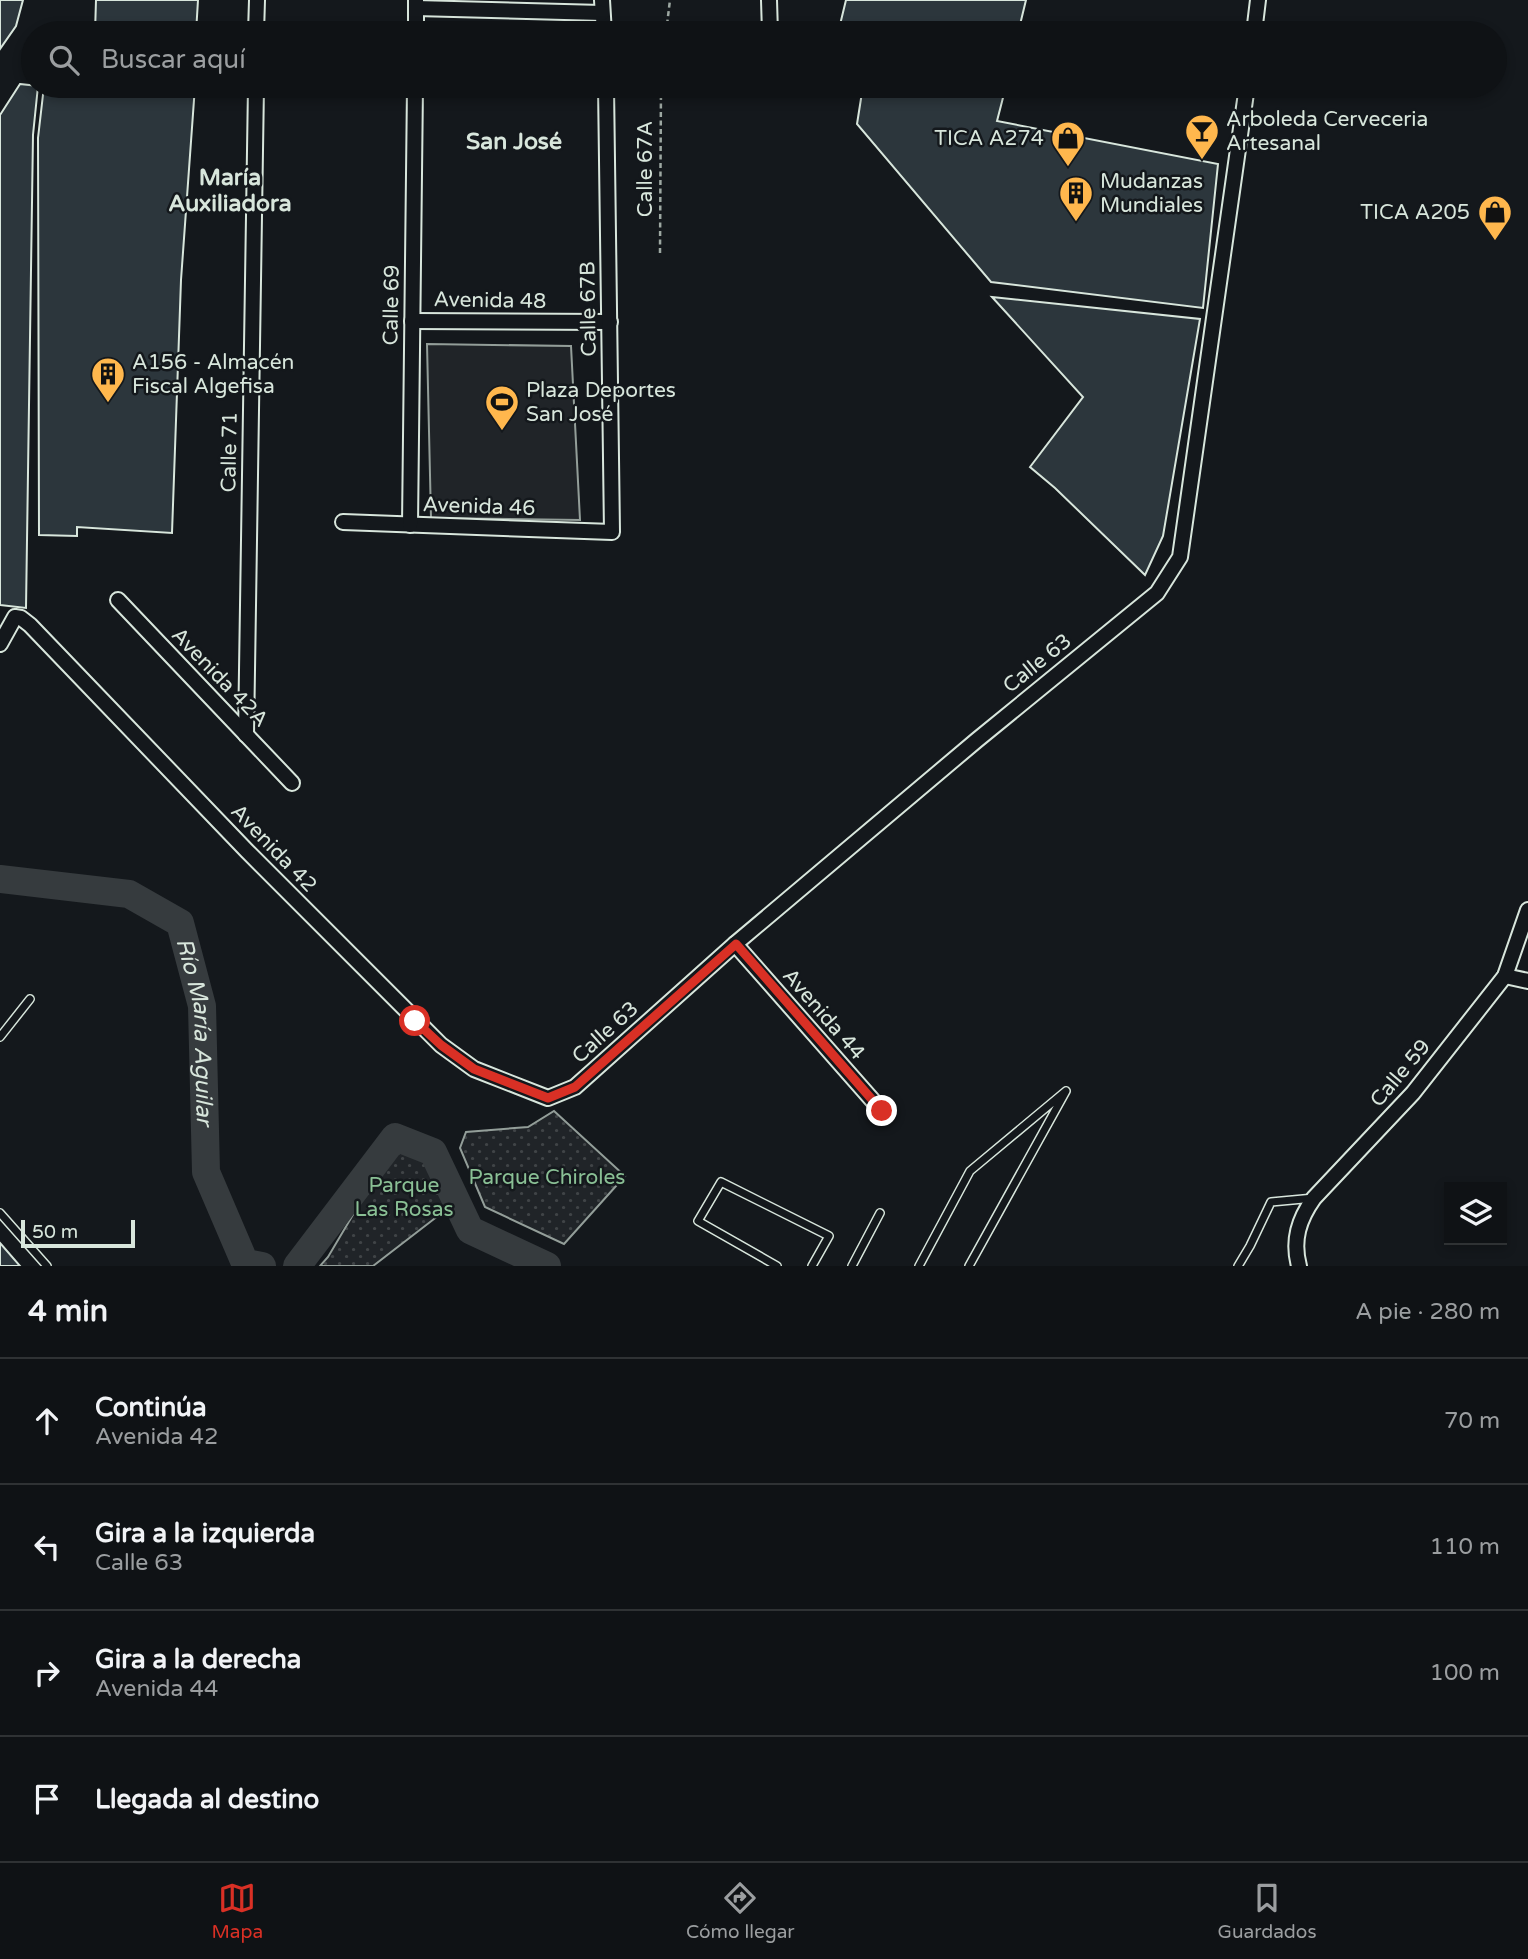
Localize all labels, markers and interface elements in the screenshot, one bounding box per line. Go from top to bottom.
search box [21,21,1507,98]
icon: search [45,41,83,79]
text: Buscar aquí [101,44,246,75]
place label: Arboleda Cerveceria Artesanal [1226,107,1428,156]
bar icon: Arboleda Cerveceria Artesanal [1183,112,1221,161]
shop icon: TICA A274 [1049,119,1087,168]
street label: Calle 67A [633,121,658,217]
place label: TICA A274 [934,126,1044,151]
district label: San José [466,128,562,156]
district label: María Auxiliadora [168,164,292,218]
place label: Mudanzas Mundiales [1100,169,1203,218]
building icon: Mudanzas Mundiales [1057,174,1095,223]
shop icon: TICA A205 [1476,193,1514,242]
place label: TICA A205 [1360,200,1470,225]
street label: Calle 67B [575,261,602,357]
street label: Calle 69 [378,265,405,346]
street label: Avenida 48 [433,287,547,314]
place label: A156 - Almacén Fiscal Algefisa [132,350,294,399]
building icon: A156 - Almacén Fiscal Algefisa [89,355,127,404]
place label: Plaza Deportes San José [526,378,676,427]
sports icon: Plaza Deportes San José [483,383,521,432]
street label: Calle 71 [216,412,243,493]
street label: Avenida 46 [422,492,536,521]
street label: Avenida 42A [166,622,273,732]
street label: Calle 63 [998,628,1076,698]
street label: Avenida 42 [226,799,322,898]
water label: Río María Aguilar [170,935,218,1129]
street label: Avenida 44 [777,964,870,1065]
street label: Calle 63 [567,996,644,1069]
route start [399,1005,430,1036]
street label: Calle 59 [1365,1034,1436,1112]
route end [866,1095,897,1126]
park label: Parque Chiroles [469,1165,625,1190]
park label: Parque Las Rosas [354,1173,454,1222]
map controls [1444,1182,1507,1245]
button: layers [1444,1182,1507,1245]
scale bar [21,1217,135,1249]
text: 50 m [32,1221,78,1243]
text: 4 min [28,1293,108,1330]
text: A pie · 280 m [1355,1298,1500,1326]
text: Continúa [95,1392,207,1423]
icon: ahead [28,1402,66,1440]
text: 70 m [1444,1407,1500,1435]
text: Avenida 42 [95,1423,218,1451]
text: Gira a la izquierda [95,1518,315,1549]
icon: left [28,1528,66,1566]
text: 110 m [1430,1533,1500,1561]
text: Calle 63 [95,1549,183,1577]
text: Gira a la derecha [95,1644,301,1675]
icon: right [28,1654,66,1692]
text: 100 m [1430,1659,1500,1687]
text: Avenida 44 [95,1675,218,1703]
icon: arrive [28,1780,66,1818]
text: Llegada al destino [95,1784,319,1815]
tab: Mapa [211,1879,263,1943]
tab: Cómo llegar [686,1879,795,1943]
tab: Guardados [1218,1879,1317,1943]

